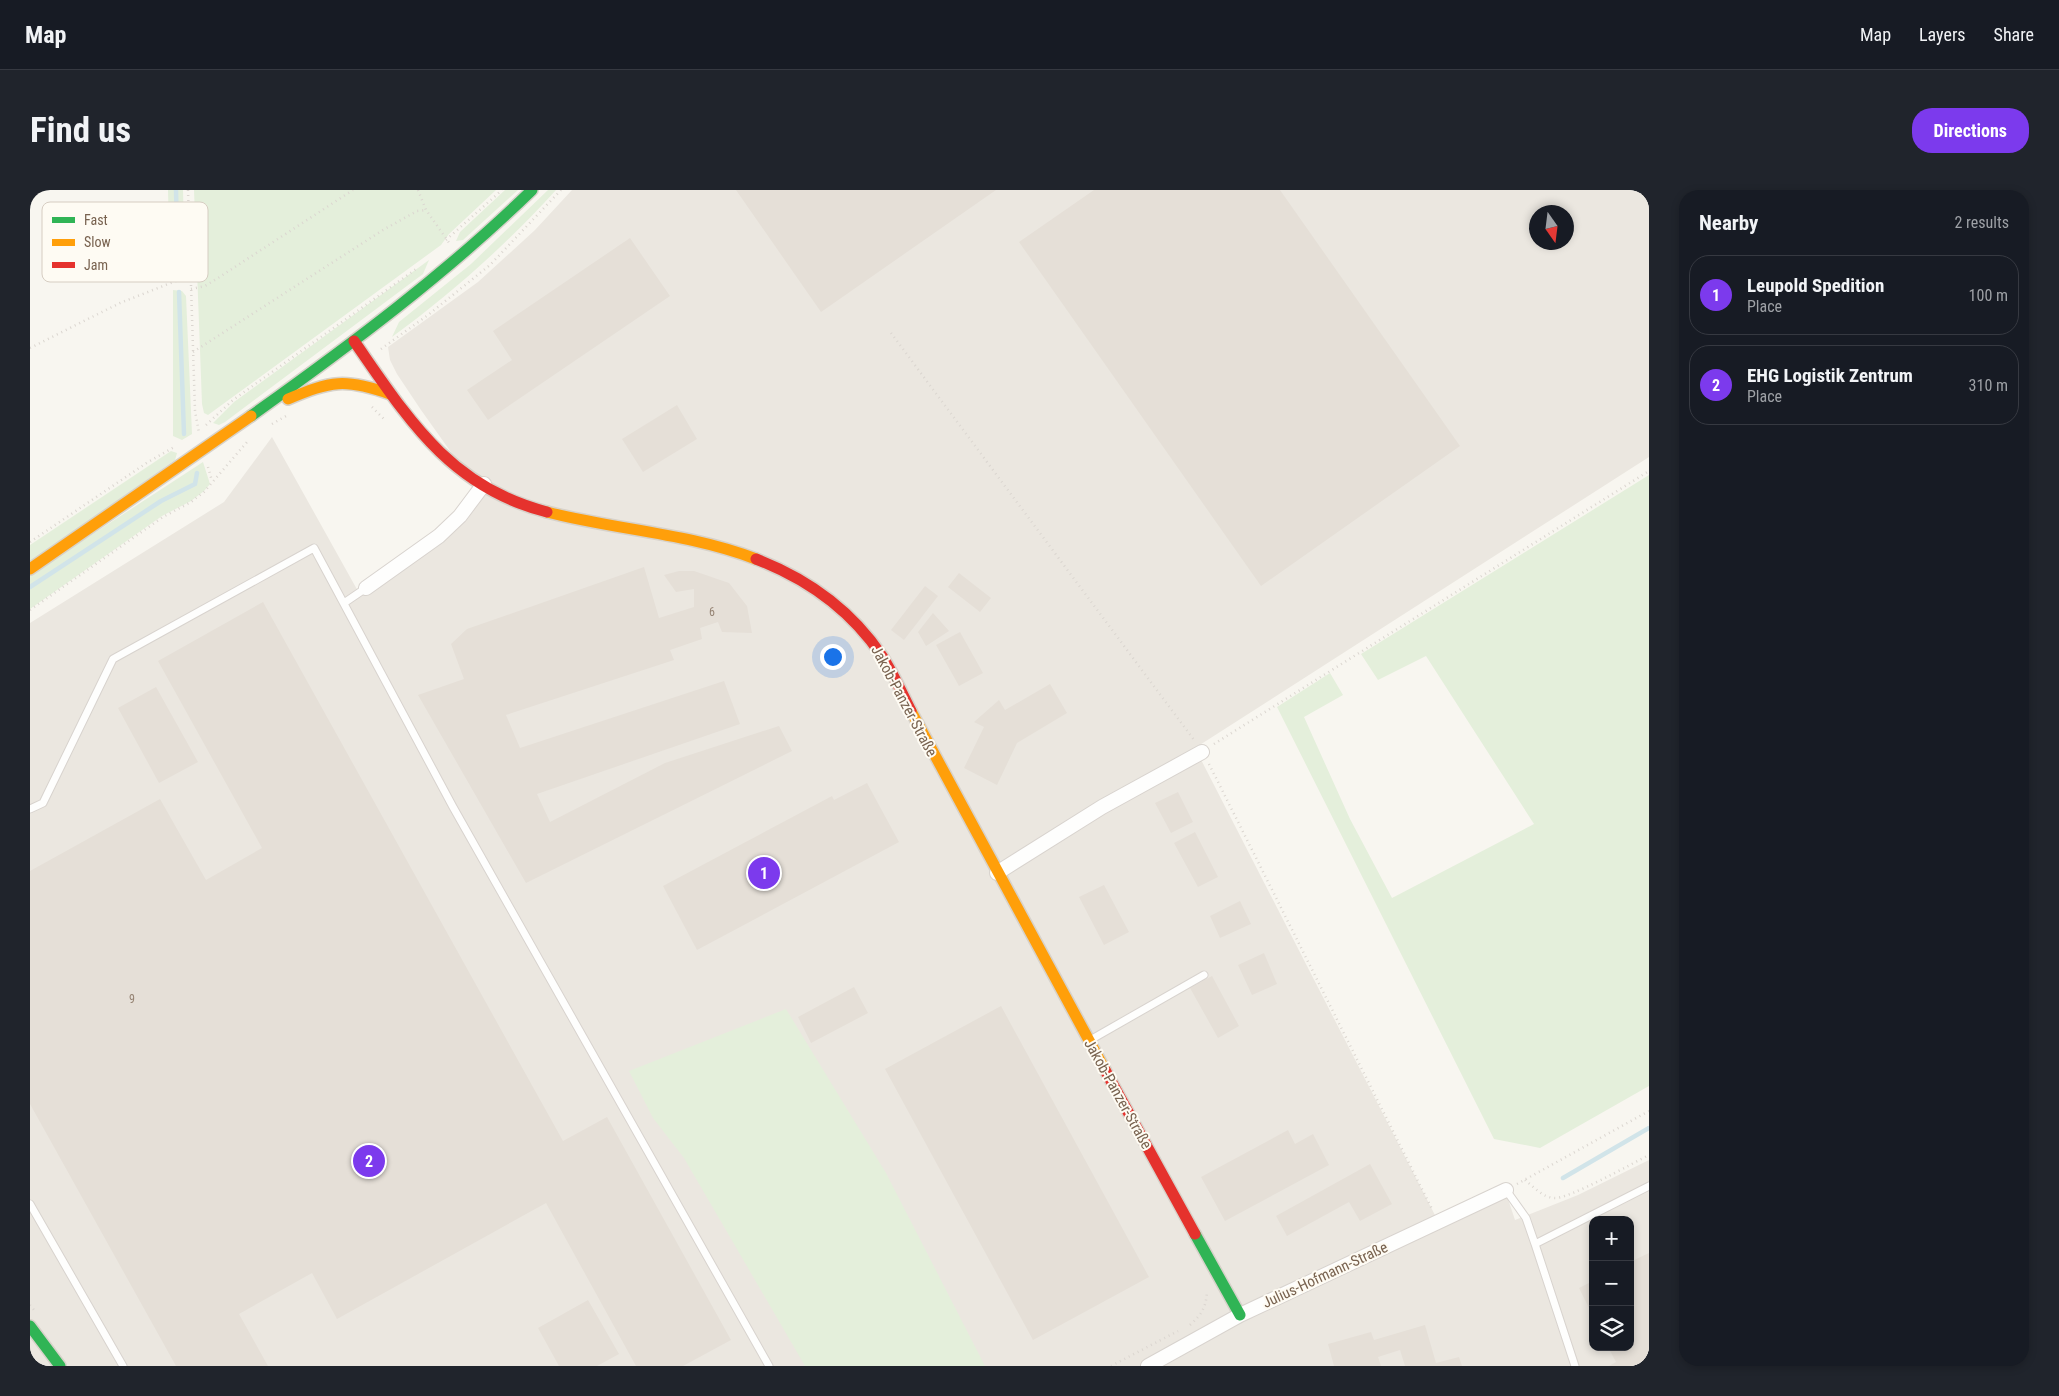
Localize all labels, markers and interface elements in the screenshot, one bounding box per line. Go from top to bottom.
text: Map [25,21,66,49]
text: Map [1860,24,1891,45]
text: Layers [1919,24,1966,45]
text: Share [1994,24,2034,45]
button: Directions [1912,108,2029,153]
text: Find us [30,110,131,151]
legend [42,202,208,282]
north arrow [1529,205,1574,250]
text: Nearby [1699,211,1758,235]
text: Fast [84,212,108,228]
text: 2 results [1954,213,2009,232]
text: Slow [84,234,111,250]
text: Jam [84,257,108,273]
text: Leupold Spedition [1747,274,1884,297]
text: 1 [1712,286,1720,305]
text: 100 m [1969,286,2008,305]
text: Place [1747,297,1782,316]
text: EHG Logistik Zentrum [1747,364,1913,387]
text: 2 [1712,376,1720,395]
text: 310 m [1969,376,2008,395]
text: Place [1747,387,1782,406]
house number: 6 [709,605,715,619]
street label: Jakob-Panzer-Straße [867,643,941,759]
your location [820,644,846,670]
pin: 1 [748,854,780,892]
house number: 9 [129,992,135,1006]
street label: Jakob-Panzer-Straße [1080,1036,1156,1152]
pin: 2 [353,1142,385,1180]
map controls [1589,1216,1634,1351]
button: + [1589,1216,1634,1261]
street label: Julius-Hofmann-Straße [1260,1238,1390,1312]
button: − [1589,1261,1634,1306]
button: layers [1589,1306,1634,1351]

